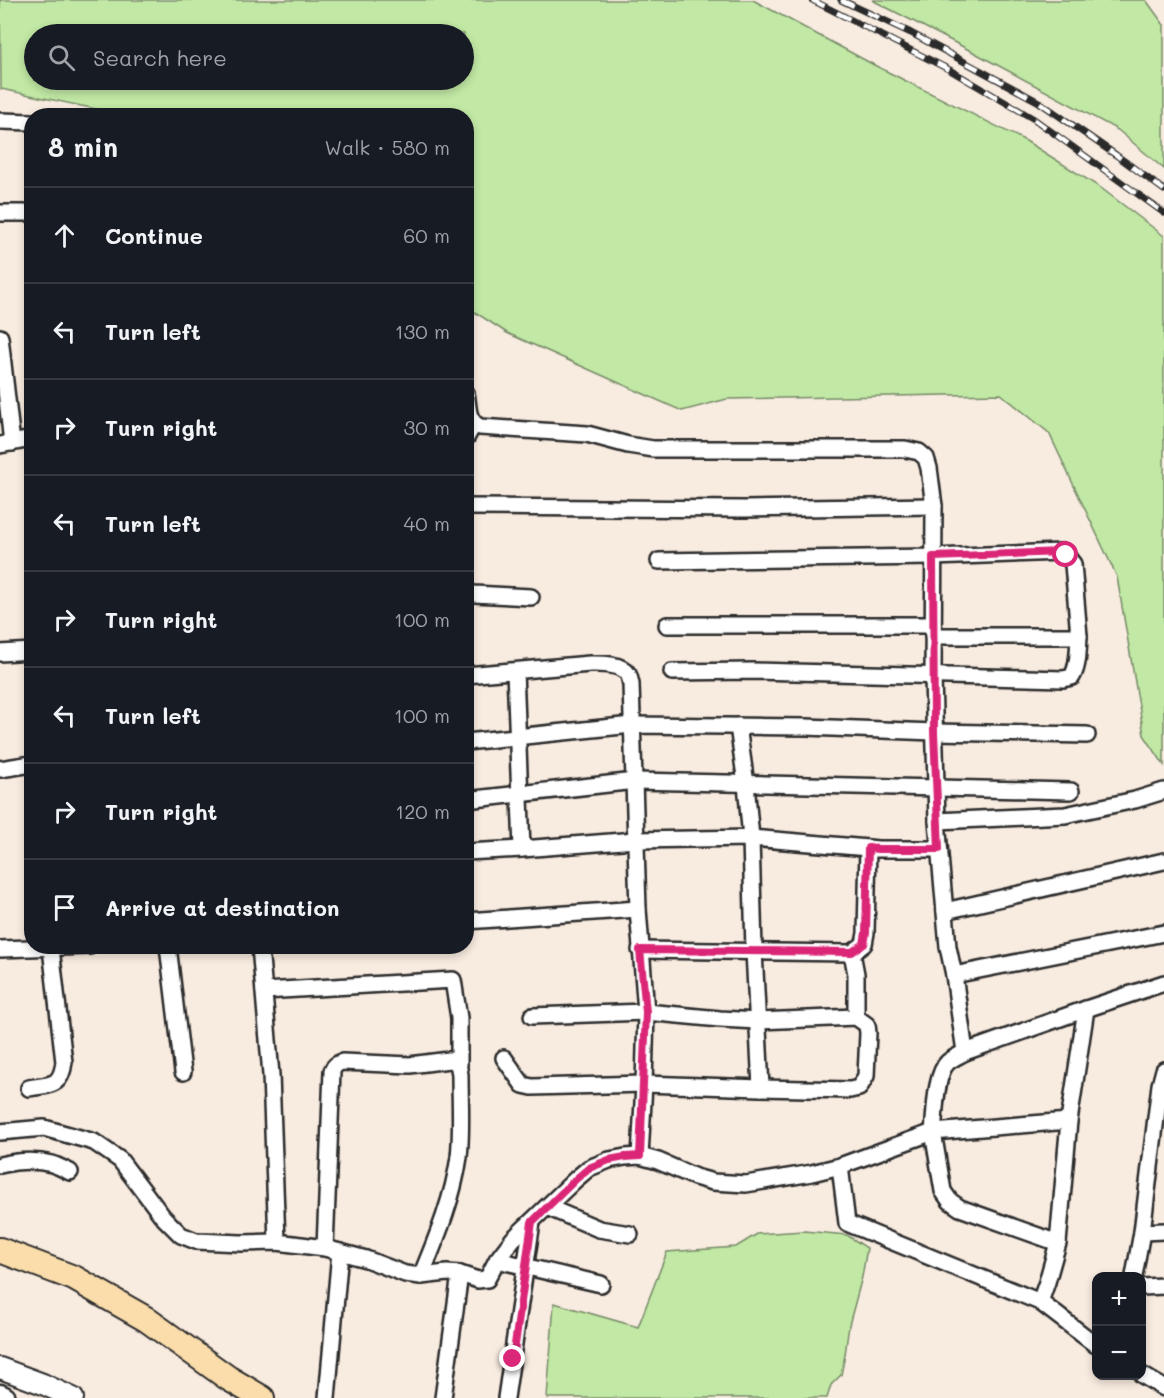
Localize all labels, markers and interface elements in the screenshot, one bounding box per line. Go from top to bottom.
search box [24,24,474,90]
icon: search [45,41,78,74]
text: Search here [93,43,227,72]
text: 8 min [48,130,118,164]
text: Walk · 580 m [324,134,450,160]
icon: ahead [48,219,81,252]
text: Continue [105,221,203,250]
text: 60 m [403,222,450,248]
icon: left [48,315,81,348]
text: Turn left [105,317,201,346]
text: 130 m [395,318,450,344]
icon: right [48,411,81,444]
text: Turn right [105,413,217,442]
text: 30 m [404,414,450,440]
icon: left [48,507,81,540]
text: Turn left [105,509,201,538]
text: 40 m [404,510,450,536]
route start [1052,541,1078,567]
icon: right [48,603,81,636]
text: Turn right [105,605,217,634]
text: 100 m [394,606,450,632]
icon: left [48,699,81,732]
text: Turn left [105,701,201,730]
text: 100 m [394,702,450,728]
icon: right [48,795,81,828]
text: Turn right [105,797,217,826]
text: 120 m [395,798,450,824]
icon: arrive [48,891,81,924]
text: Arrive at destination [105,893,340,922]
map controls [1092,1272,1146,1380]
button: + [1092,1272,1146,1326]
button: − [1092,1326,1146,1380]
route end [499,1345,525,1371]

